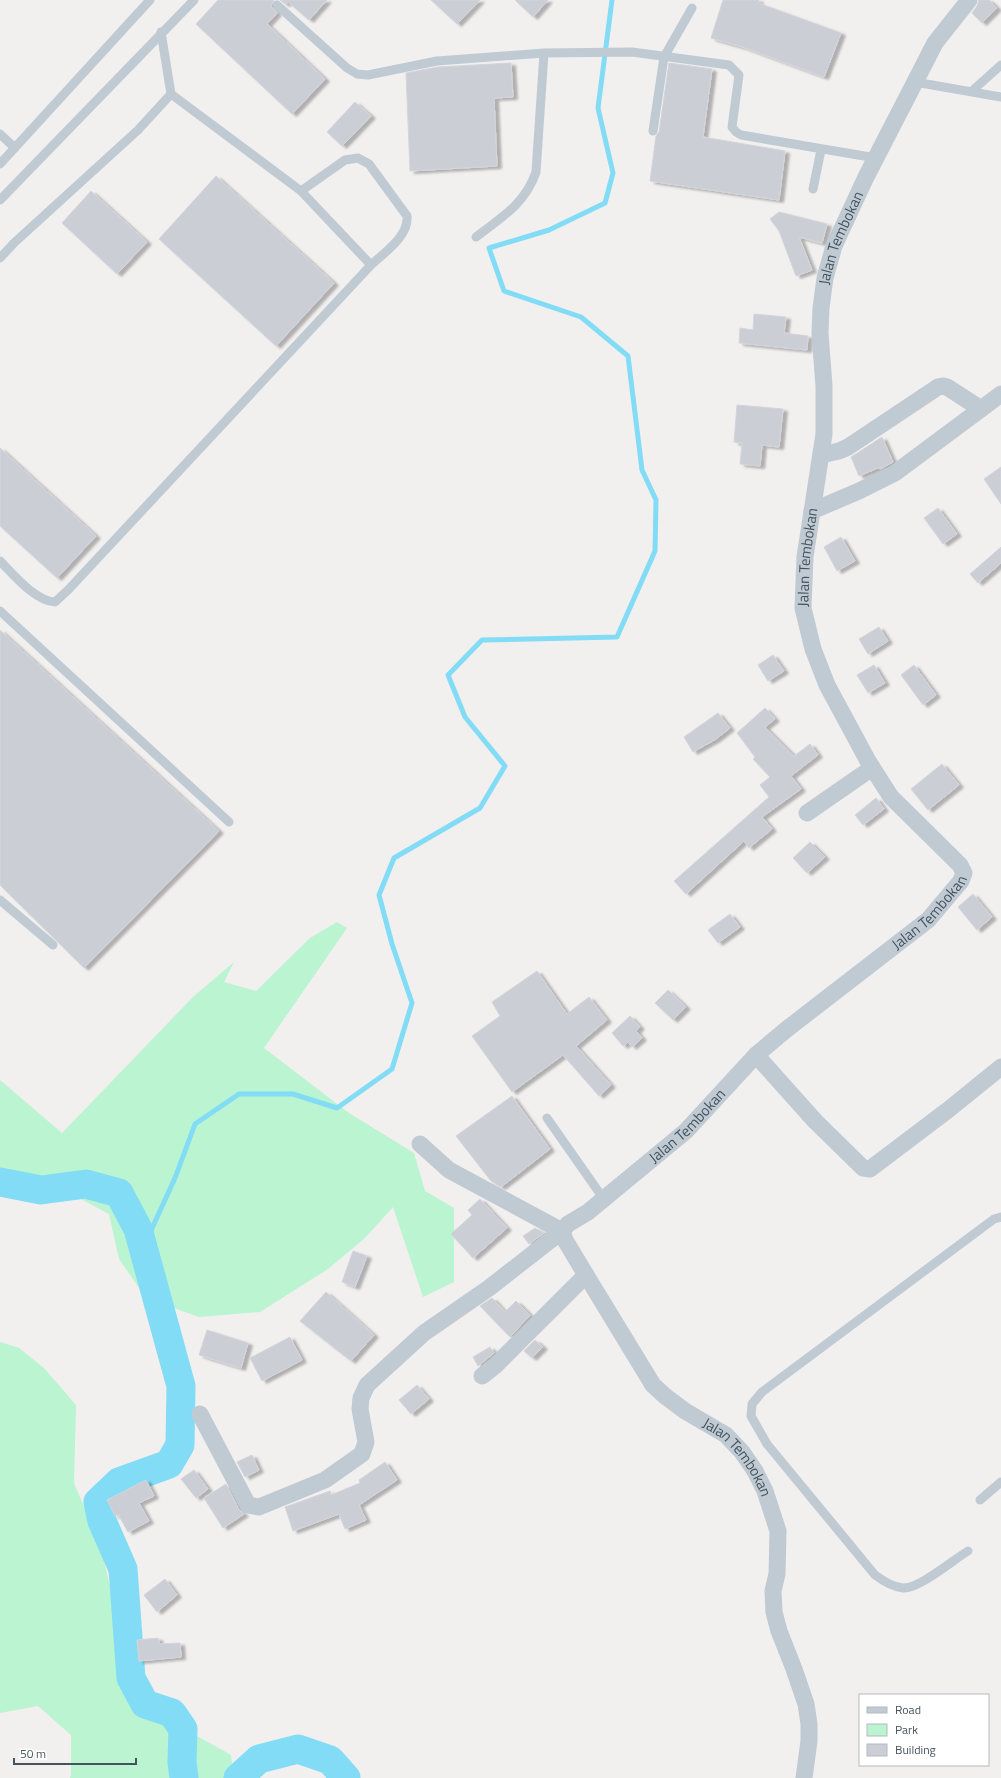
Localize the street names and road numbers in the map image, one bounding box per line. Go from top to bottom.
street label: Jalan Tembokan [812,187,869,286]
street label: Jalan Tembokan [791,506,823,607]
street label: Jalan Tembokan [886,872,973,955]
street label: Jalan Tembokan [643,1083,731,1168]
street label: Jalan Tembokan [698,1412,778,1499]

